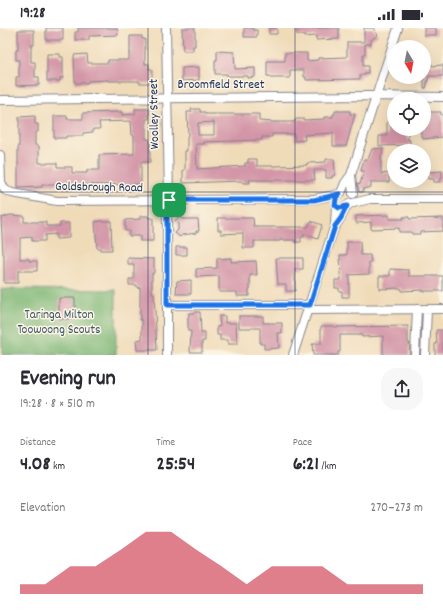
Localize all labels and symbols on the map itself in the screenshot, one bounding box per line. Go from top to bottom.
north arrow [387,40,431,84]
street label: Broomfield Street [178,76,265,95]
street label: Woolley Street [145,78,165,150]
street label: Goldsbrough Road [55,178,143,198]
pin [152,183,186,217]
park label: Taringa Milton Toowoong Scouts [18,306,100,340]

